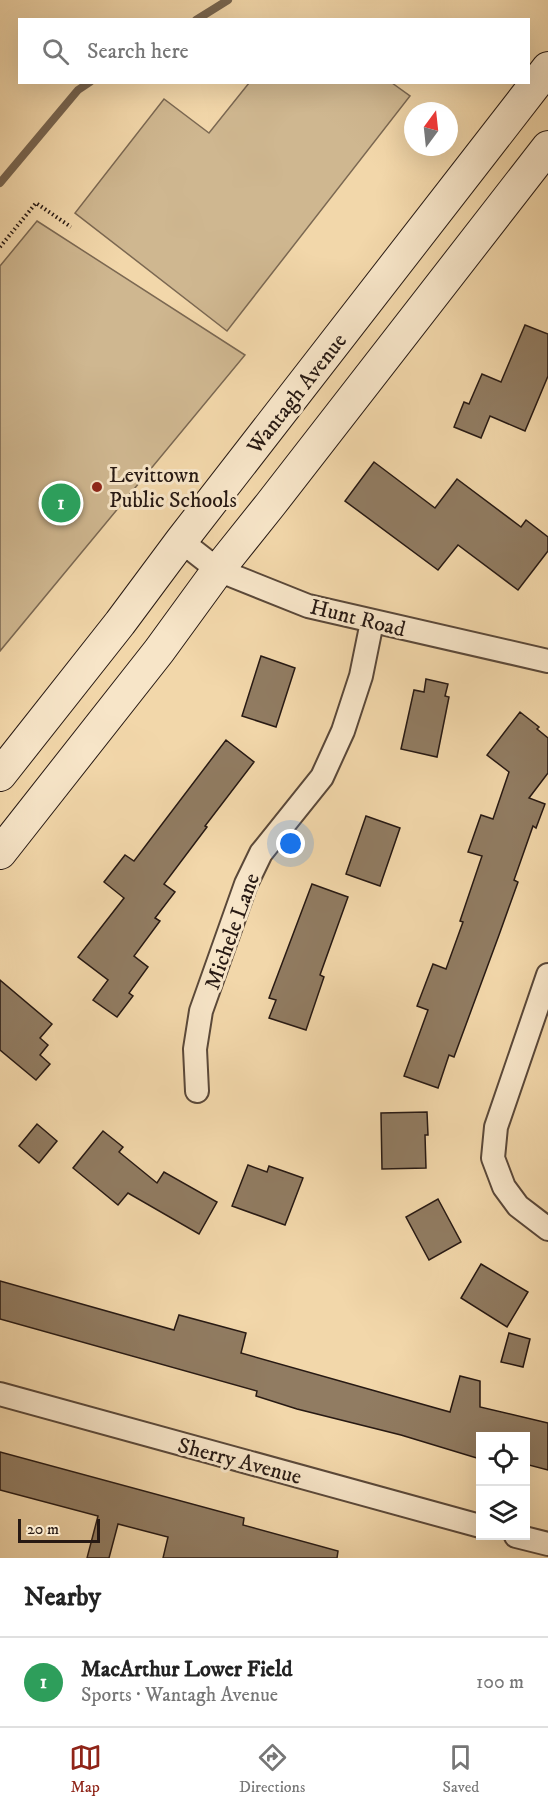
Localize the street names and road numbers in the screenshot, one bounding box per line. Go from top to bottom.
street label: Wantagh Avenue [241,328,353,461]
street label: Hunt Road [307,594,408,643]
street label: Michele Lane [199,870,266,993]
street label: Sherry Avenue [175,1432,304,1491]

